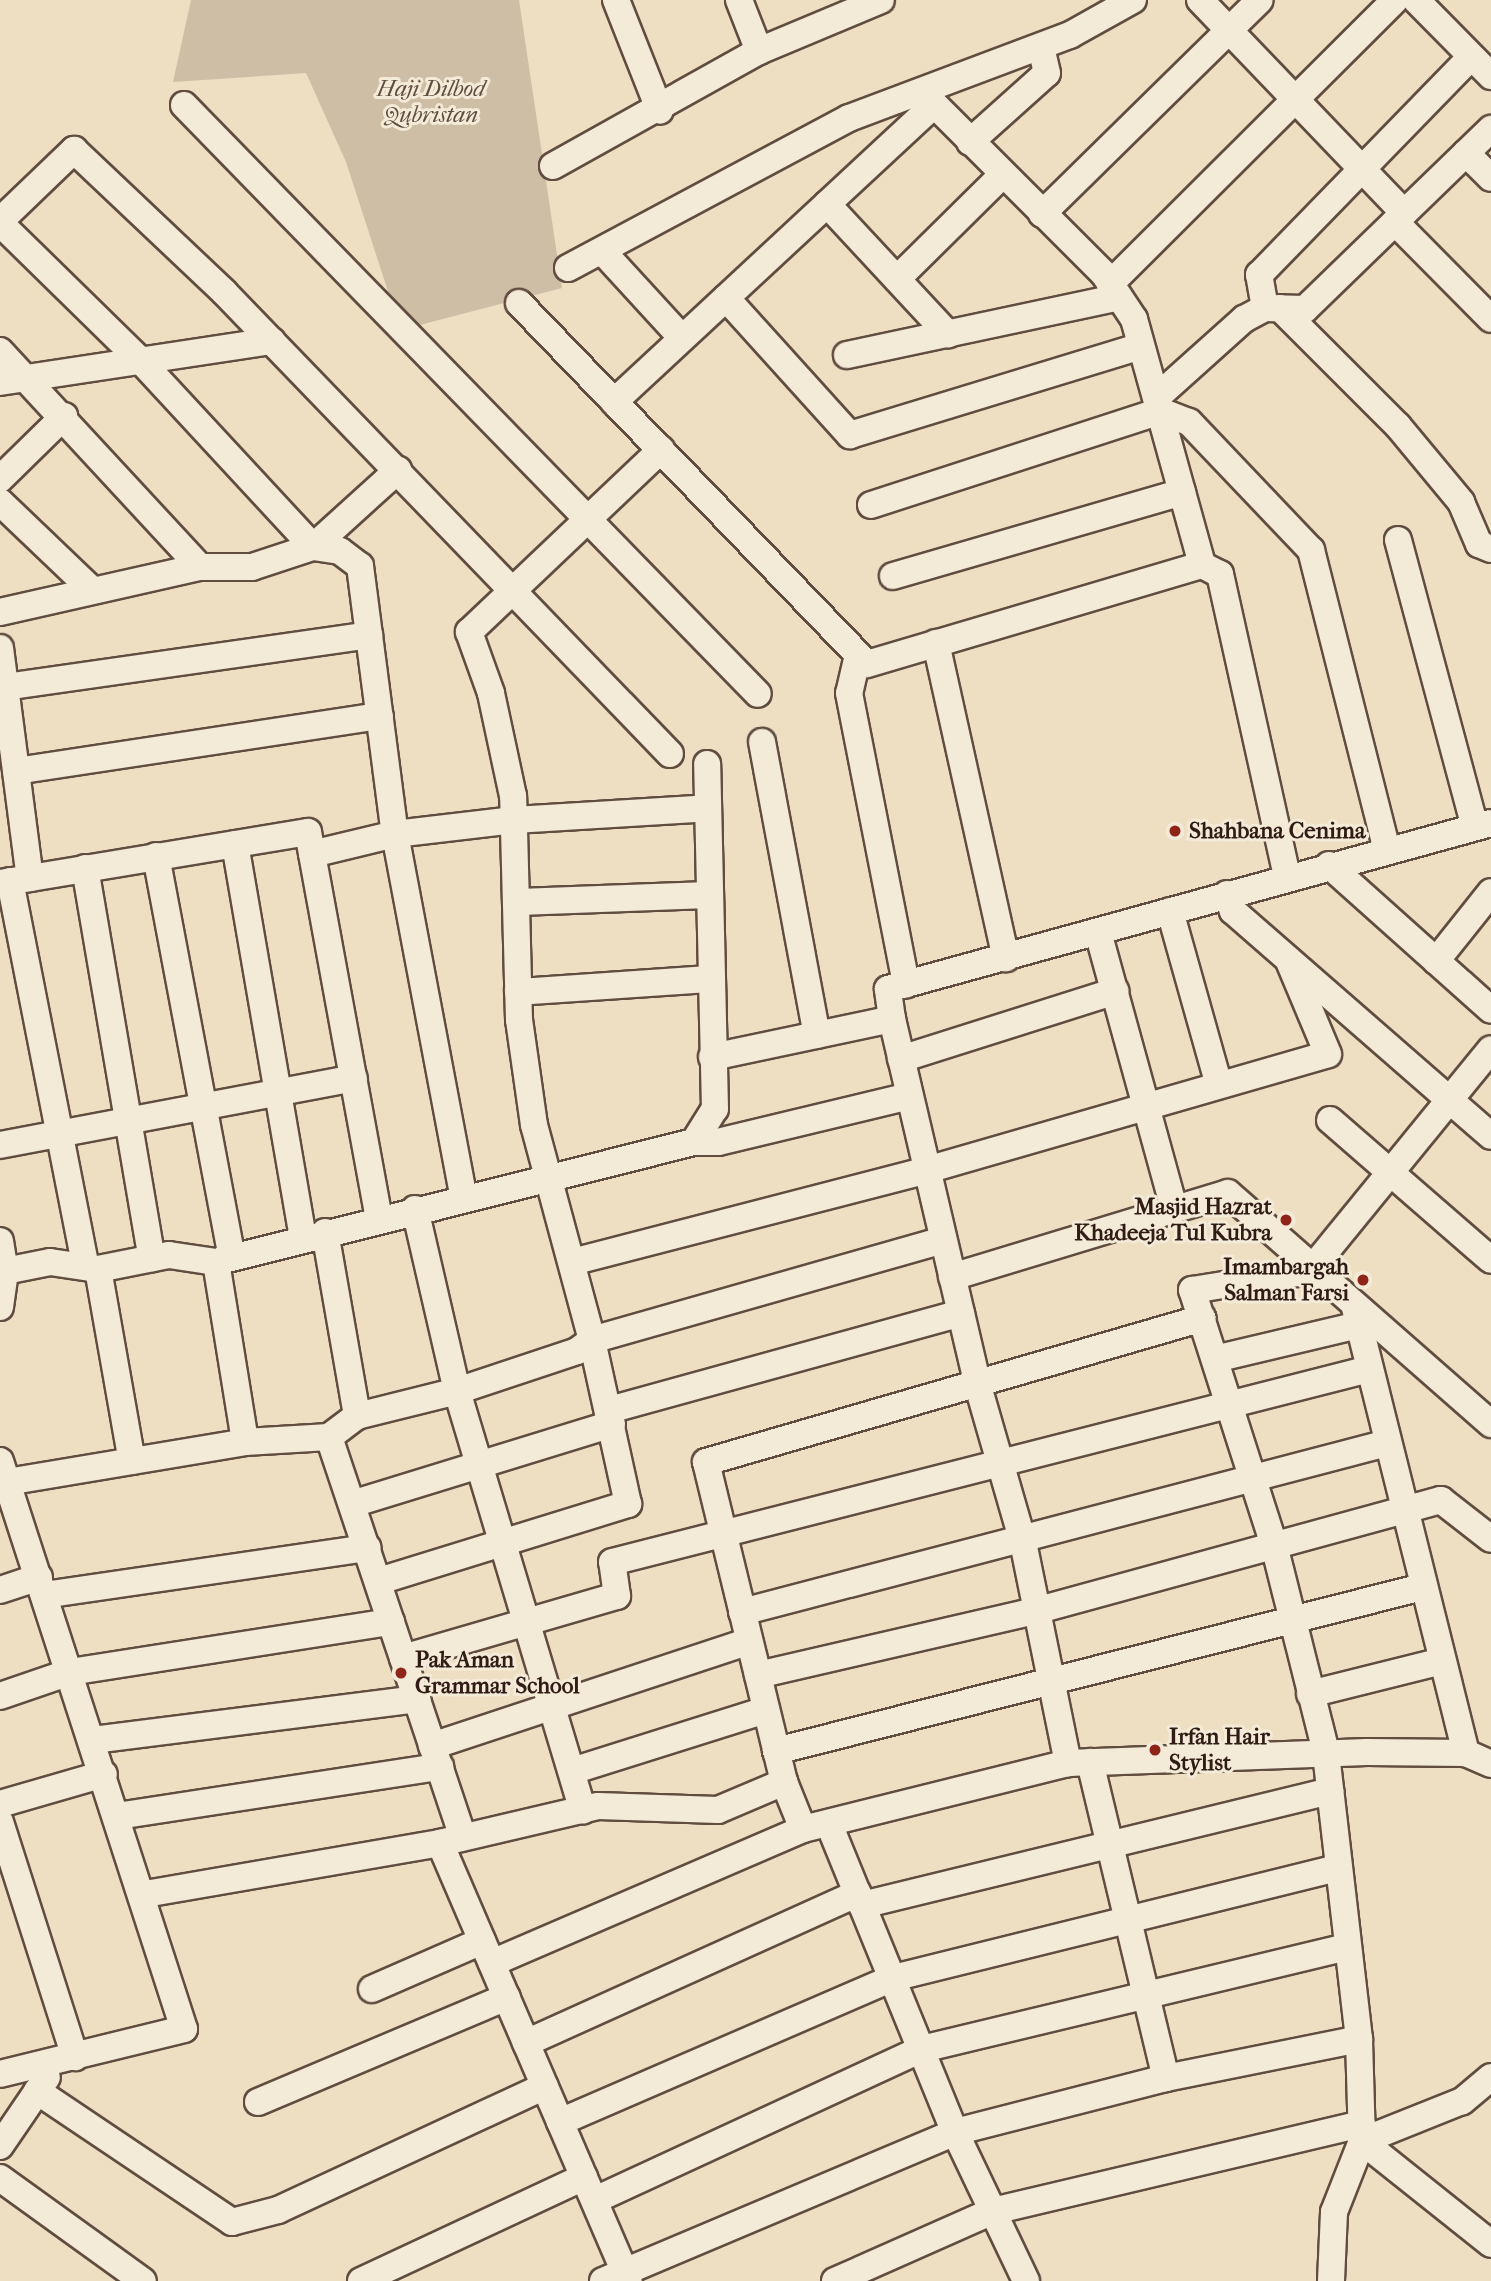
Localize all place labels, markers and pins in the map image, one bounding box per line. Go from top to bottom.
place label: Shahbana Cenima [1189,817,1366,845]
marker: Shahbana Cenima [1167,823,1183,839]
place label: Masjid Hazrat Khadeeja Tul Kubra [1074,1193,1272,1247]
marker: Masjid Hazrat Khadeeja Tul Kubra [1278,1212,1294,1228]
place label: Imambargah Salman Farsi [1223,1253,1349,1307]
marker: Imambargah Salman Farsi [1355,1272,1371,1288]
place label: Pak Aman Grammar School [415,1646,580,1700]
marker: Pak Aman Grammar School [393,1665,409,1681]
place label: Irfan Hair Stylist [1169,1723,1270,1777]
marker: Irfan Hair Stylist [1147,1742,1163,1758]

